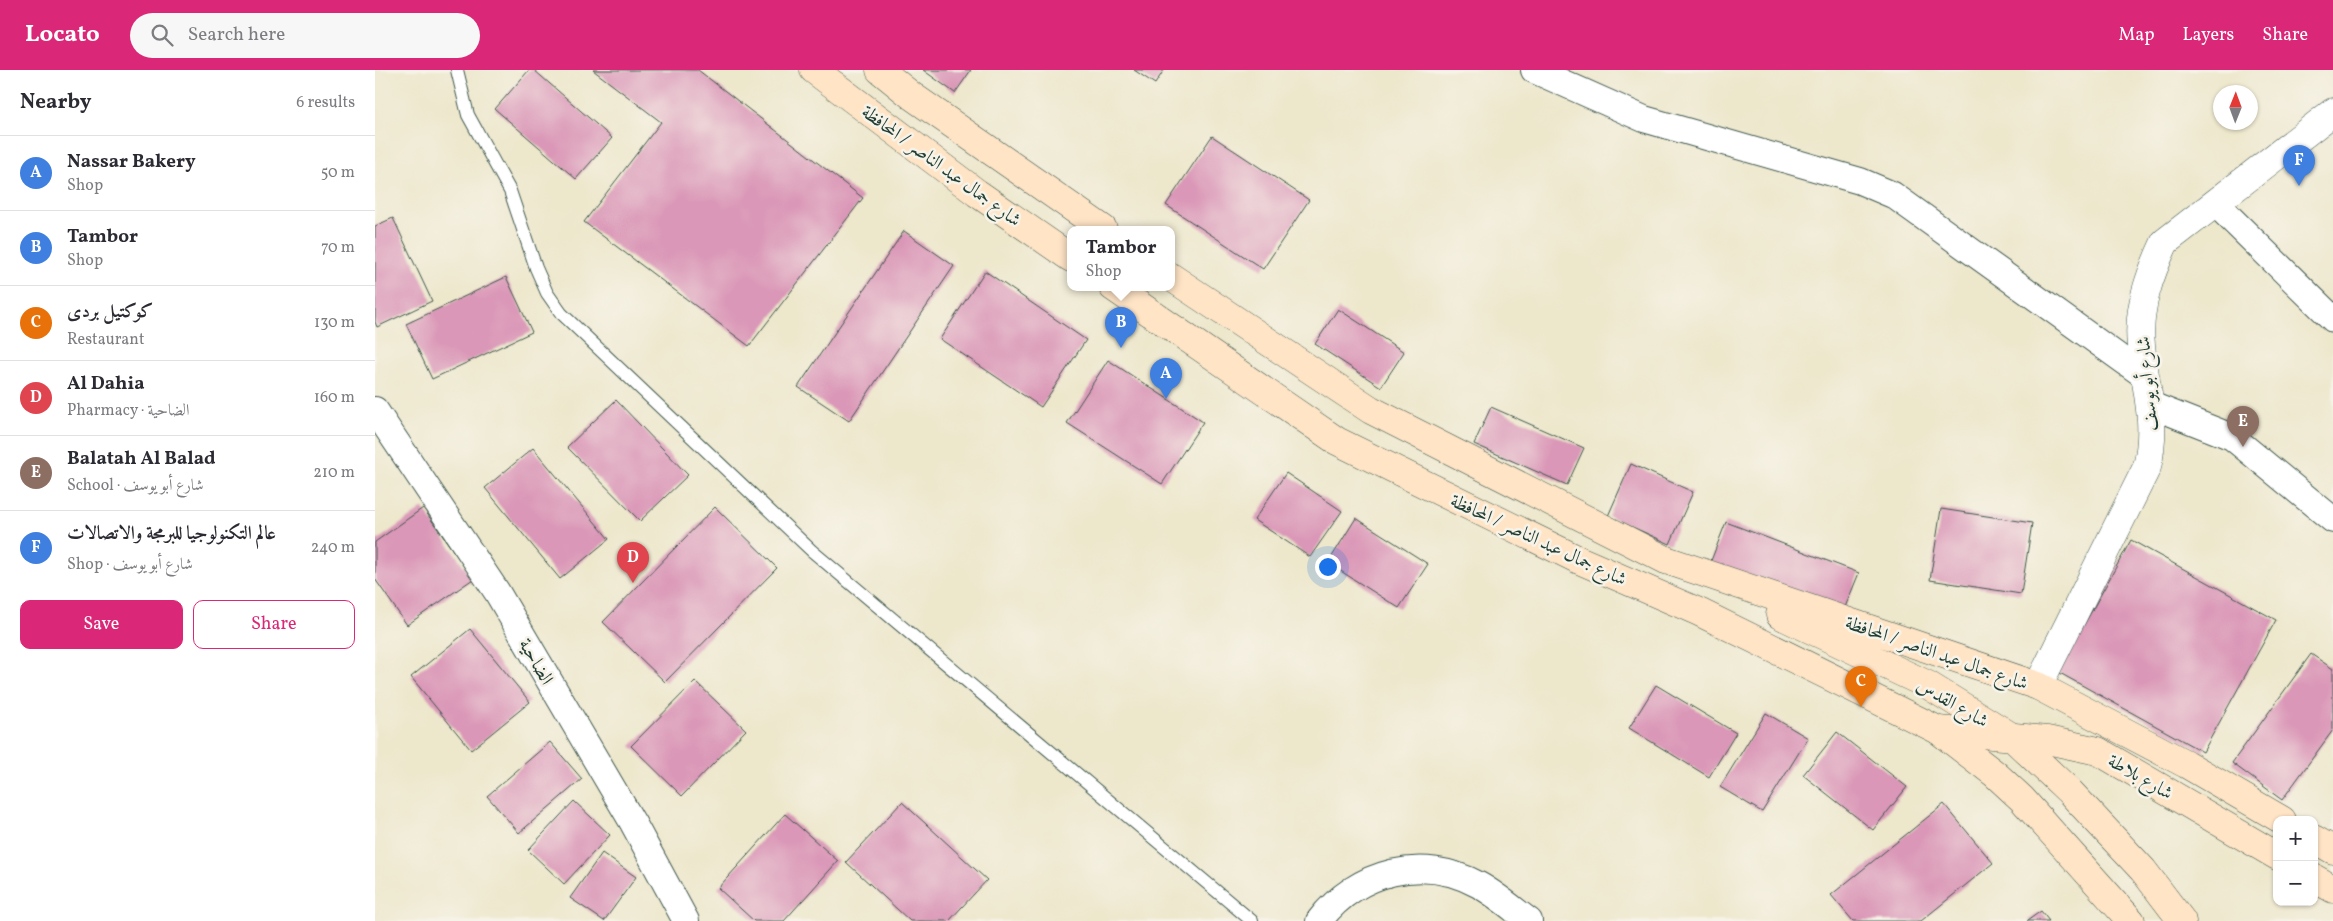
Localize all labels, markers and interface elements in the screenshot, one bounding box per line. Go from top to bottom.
search box [130,13,480,58]
text: Locato [25,18,100,52]
icon: search [148,21,176,49]
text: Search here [188,22,285,48]
text: Map [2118,23,2154,48]
text: Layers [2182,23,2234,48]
text: Share [2262,23,2308,48]
north arrow [2213,85,2258,130]
text: Nearby [20,88,91,117]
text: 6 results [296,92,355,114]
street label: شارع جمال عبد الناصر / المحافظة [855,100,1026,234]
pin: F [2283,145,2315,186]
text: Nassar Bakery [67,149,196,175]
text: A [30,162,42,184]
text: 50 m [321,162,355,184]
text: Shop [67,175,103,197]
text: Tambor [67,224,138,250]
popup [1067,226,1175,291]
text: Tambor [1085,235,1157,261]
text: B [31,237,41,259]
text: 70 m [321,237,355,259]
text: Shop [67,250,103,272]
text: Shop [1085,261,1122,283]
text: كوكتيل بردى [67,299,153,325]
pin: B [1105,307,1137,348]
text: C [31,312,41,334]
text: 130 m [314,312,355,334]
text: Restaurant [67,329,145,351]
street label: شارع أبو يوسف [2130,335,2166,432]
pin: A [1150,358,1182,399]
text: Al Dahia [67,371,145,397]
text: D [30,387,42,409]
text: 160 m [314,387,355,409]
text: Pharmacy · الضاحية [67,400,189,422]
pin: E [2227,406,2259,447]
text: Balatah Al Balad [67,446,216,472]
text: E [31,462,41,484]
text: 210 m [313,462,355,484]
text: School · شارع أبو يوسف [67,475,204,497]
street label: شارع جمال عبد الناصر / المحافظة [1445,488,1631,594]
text: عالم التكنولوجيا للبرمجة والاتصالات [67,521,276,547]
text: F [31,537,41,559]
text: 240 m [311,537,355,559]
pin: D [617,542,649,583]
text: Shop · شارع أبو يوسف [67,554,193,576]
your location [1315,554,1341,580]
button: Save [20,600,183,649]
button: Share [193,600,355,649]
street label: شارع جمال عبد الناصر / المحافظة [1841,610,2031,698]
street label: الضاحية [512,634,559,690]
pin: C [1845,666,1877,707]
street label: شارع القدس [1911,673,1993,736]
street label: شارع بلاطة [2102,749,2177,808]
map controls [2273,816,2318,906]
button: + [2273,816,2318,861]
button: − [2273,861,2318,906]

